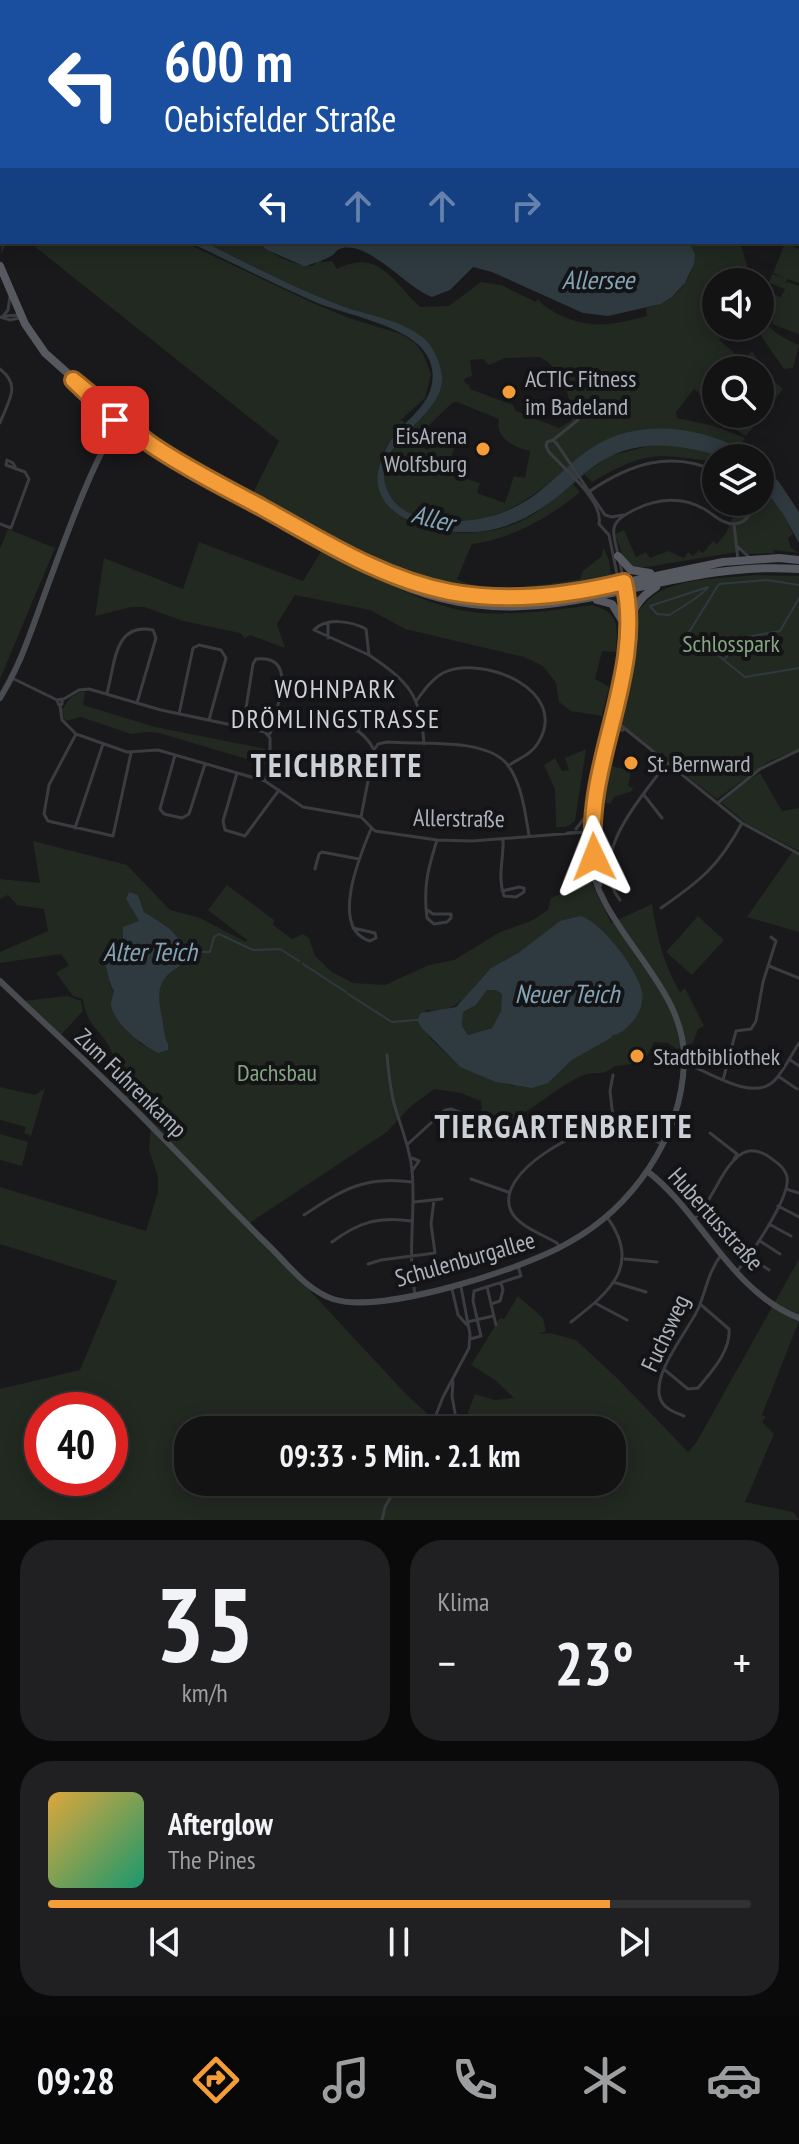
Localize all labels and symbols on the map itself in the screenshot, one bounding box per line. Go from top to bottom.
water label: Allersee [562,263,636,296]
place label: ACTIC Fitness im Badeland [525,363,636,422]
marker: ACTIC Fitness im Badeland [500,383,518,401]
pin [81,386,149,454]
place label: EisArena Wolfsburg [384,420,467,479]
marker: EisArena Wolfsburg [474,440,492,458]
water label: Aller [408,497,461,540]
park label: Schlosspark [682,628,780,659]
district label: WOHNPARK DRÖMLINGSTRASSE [231,672,441,735]
district label: TEICHBREITE [251,744,423,786]
place label: St. Bernward [647,748,751,779]
marker: St. Bernward [622,754,640,772]
street label: Allerstraße [413,802,505,834]
position arrow [552,815,636,899]
water label: Alter Teich [103,935,199,968]
water label: Neuer Teich [515,977,621,1010]
street label: Zum Fuhrenkamp [68,1022,194,1144]
place label: Stadtbibliothek [653,1041,781,1072]
marker: Stadtbibliothek [628,1047,646,1065]
park label: Dachsbau [237,1057,317,1088]
district label: TIERGARTENBREITE [434,1105,694,1147]
street label: Hubertusstraße [662,1161,770,1277]
street label: Schulenburgallee [392,1224,538,1294]
street label: Fuchsweg [634,1289,696,1377]
speed limit sign: 40 [24,1392,128,1496]

